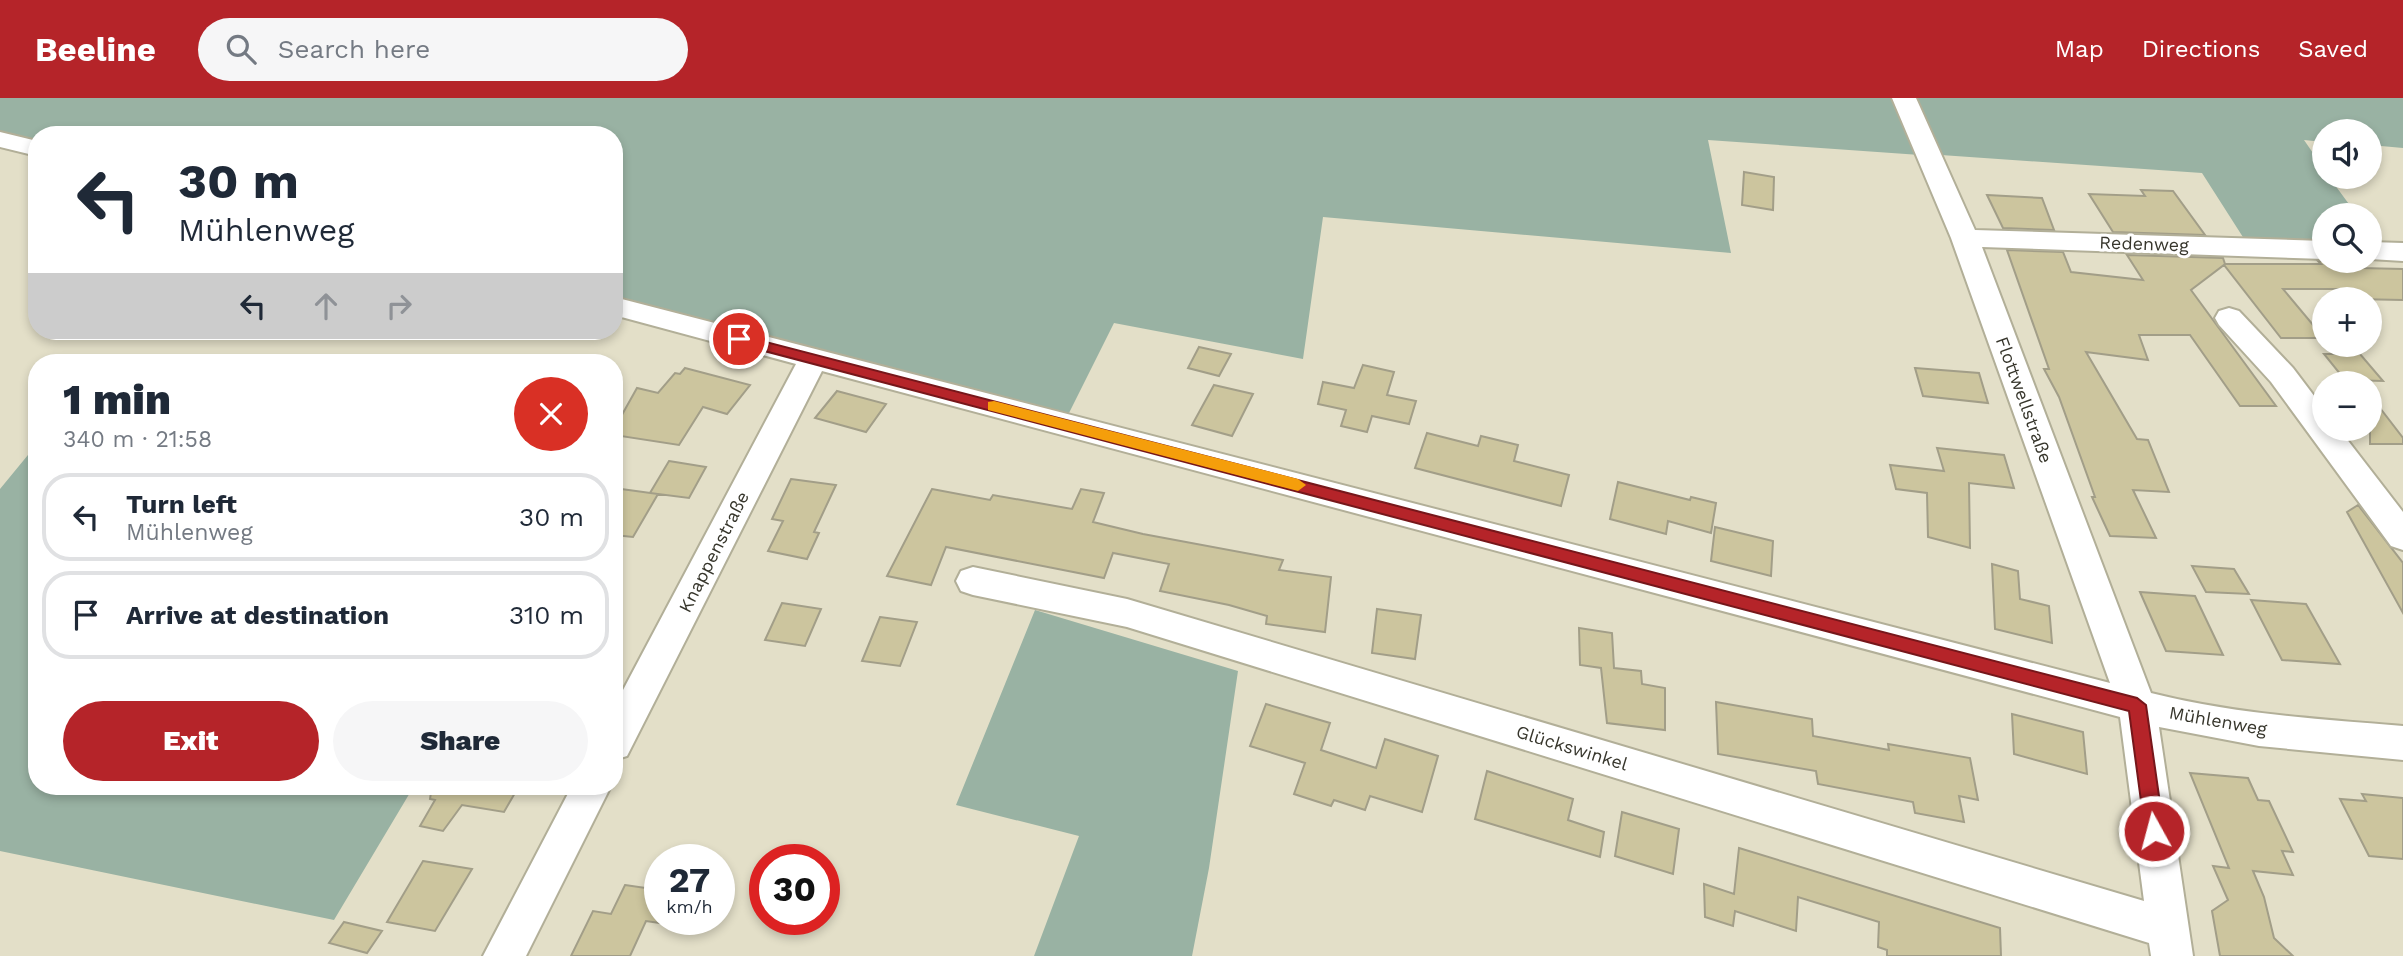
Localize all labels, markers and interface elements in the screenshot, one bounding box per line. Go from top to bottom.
search box [198,18,688,81]
text: Beeline [35,30,156,69]
icon: search [222,30,260,68]
text: Search here [278,34,430,64]
text: Map [2055,35,2104,63]
text: Directions [2142,35,2260,63]
text: Saved [2298,35,2368,63]
map controls [2312,119,2382,441]
button: sound [2312,119,2382,189]
text: 30 m [178,152,299,210]
icon: left [63,154,154,245]
button: search [2312,203,2382,273]
text: Mühlenweg [178,211,354,249]
street label: Redenweg [2099,231,2189,256]
icon: left [234,287,272,325]
icon: ahead [307,287,345,325]
icon: right [380,287,418,325]
button: + [2312,287,2382,357]
pin [709,309,769,369]
icon: arrive [720,320,758,358]
street label: Flottwellstraße [1992,334,2057,466]
button: − [2312,371,2382,441]
text: 1 min [63,375,171,424]
button: close [514,377,588,451]
text: 340 m · 21:58 [63,426,212,453]
street label: Knappenstraße [674,488,753,616]
text: Turn left [126,489,237,519]
icon: left [67,498,105,536]
text: 30 m [519,502,584,532]
text: Mühlenweg [126,519,253,546]
icon: arrive [67,596,105,634]
text: Arrive at destination [126,600,389,630]
text: 310 m [509,600,584,630]
button: Exit [63,701,319,781]
button: Share [333,701,588,781]
street label: Mühlenweg [2167,702,2269,740]
street label: Glückswinkel [1514,721,1631,775]
position arrow [2117,794,2191,868]
speed limit sign: 30 [749,844,840,935]
text: 27 [669,859,710,901]
text: km/h [666,896,713,917]

